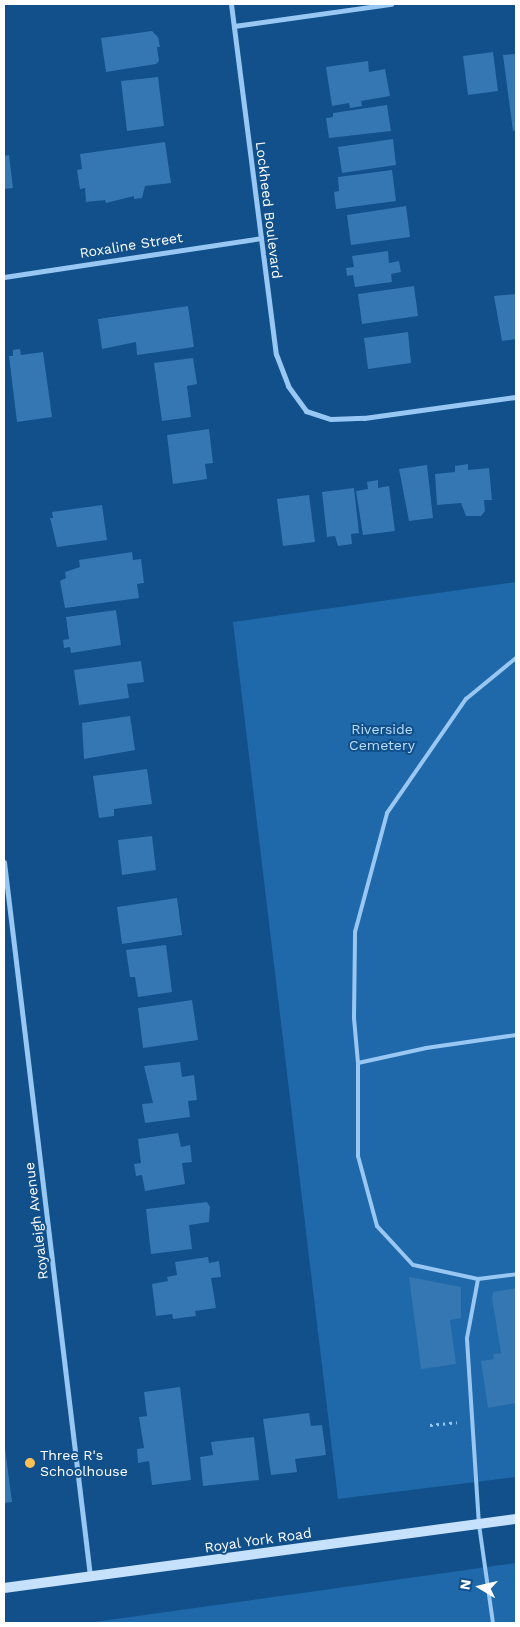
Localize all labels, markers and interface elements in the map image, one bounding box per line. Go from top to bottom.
street label: Lockheed Boulevard [252,140,286,280]
street label: Roxaline Street [78,229,184,261]
park label: Riverside Cemetery [349,721,415,754]
street label: Royaleigh Avenue [20,1161,52,1281]
place label: Three R's Schoolhouse [40,1447,128,1480]
marker: Three R's Schoolhouse [24,1457,36,1469]
street label: Royal York Road [203,1524,313,1556]
north arrow [455,1562,505,1612]
text: N [456,1578,474,1591]

